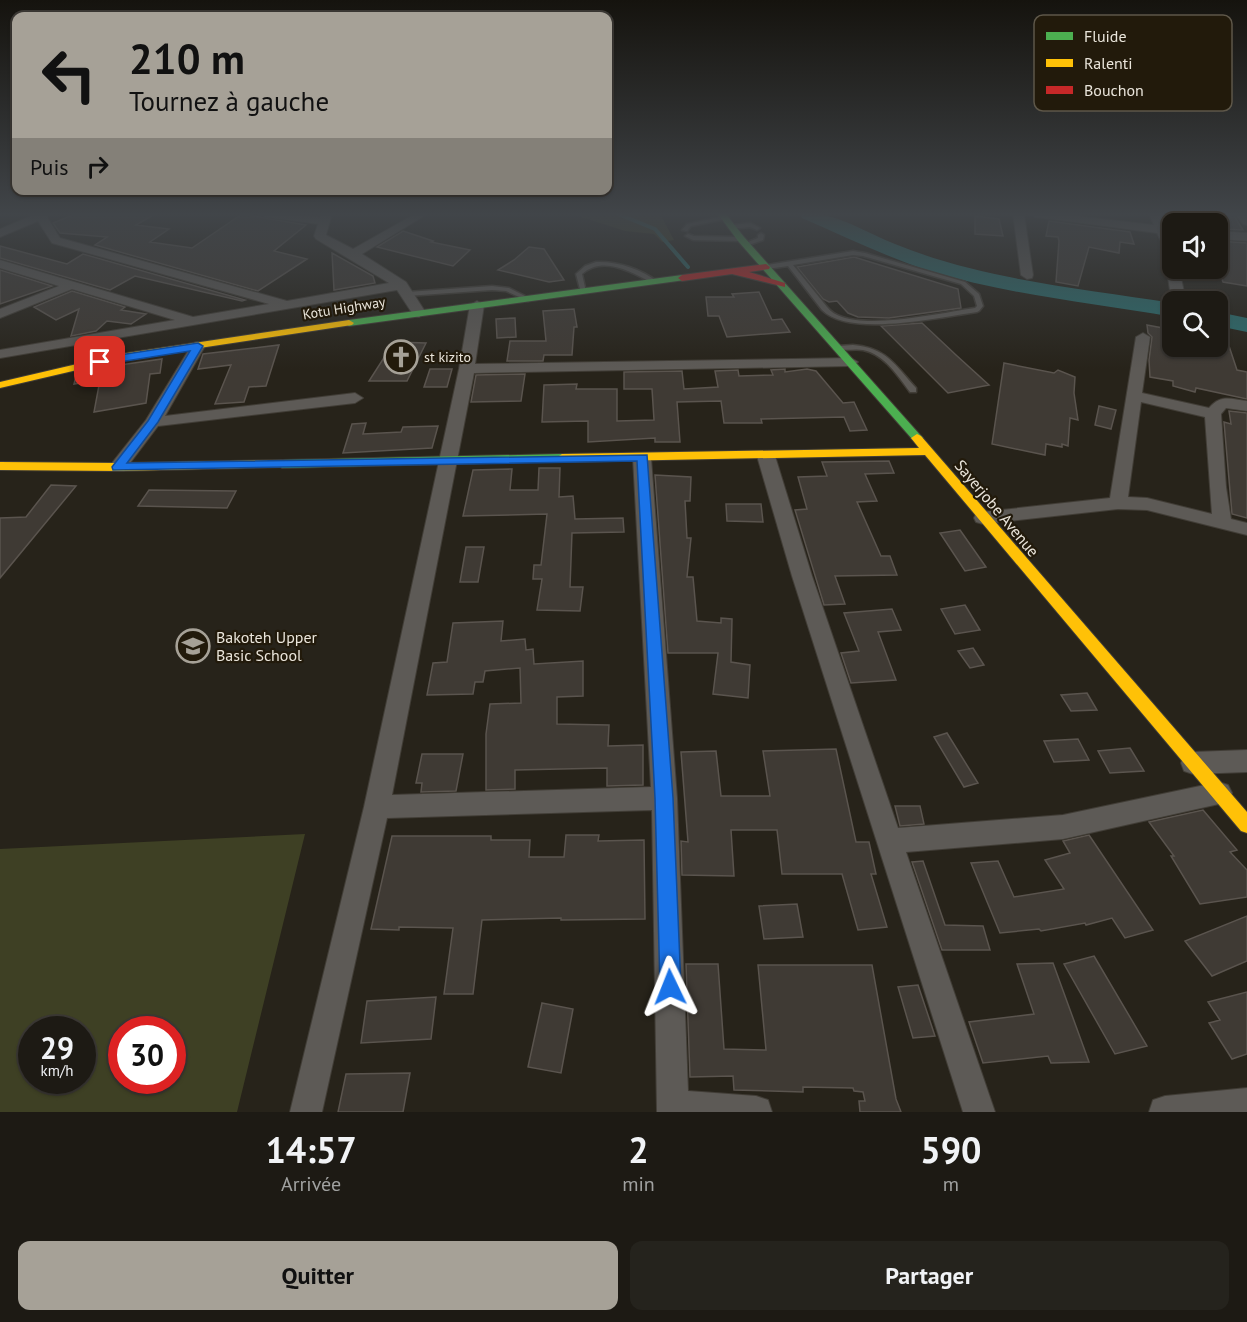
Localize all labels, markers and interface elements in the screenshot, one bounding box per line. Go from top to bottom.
legend [1034,15,1232,111]
text: Fluide [1084,26,1127,46]
text: 210 m [129,31,245,86]
icon: left [30,36,108,114]
text: Ralenti [1084,53,1133,73]
text: Bouchon [1084,80,1144,100]
text: Tournez à gauche [129,84,329,118]
icon: right [81,150,114,183]
text: Puis [30,153,69,181]
map controls [1162,213,1228,357]
button: sound [1162,213,1228,279]
button: search [1162,291,1228,357]
street label: Kotu Highway [301,293,387,323]
pin [74,336,125,387]
church icon: st kizito [383,339,419,375]
icon: arrive [83,345,116,378]
place label: st kizito [424,348,471,366]
street label: Sayerjobe Avenue [951,455,1043,561]
place label: Bakoteh Upper Basic School [216,627,318,665]
school or university icon: Bakoteh Upper Basic School [175,628,211,664]
position arrow [638,955,702,1019]
speed limit sign: 30 [108,1016,186,1094]
text: 29 [40,1028,74,1067]
text: km/h [41,1061,73,1080]
text: 14:57 [265,1126,357,1173]
text: 2 [628,1126,649,1173]
text: 590 [920,1126,982,1173]
text: Arrivée [281,1171,341,1197]
text: min [622,1171,655,1197]
text: m [943,1171,959,1197]
button: Quitter [18,1241,618,1310]
button: Partager [630,1241,1229,1310]

